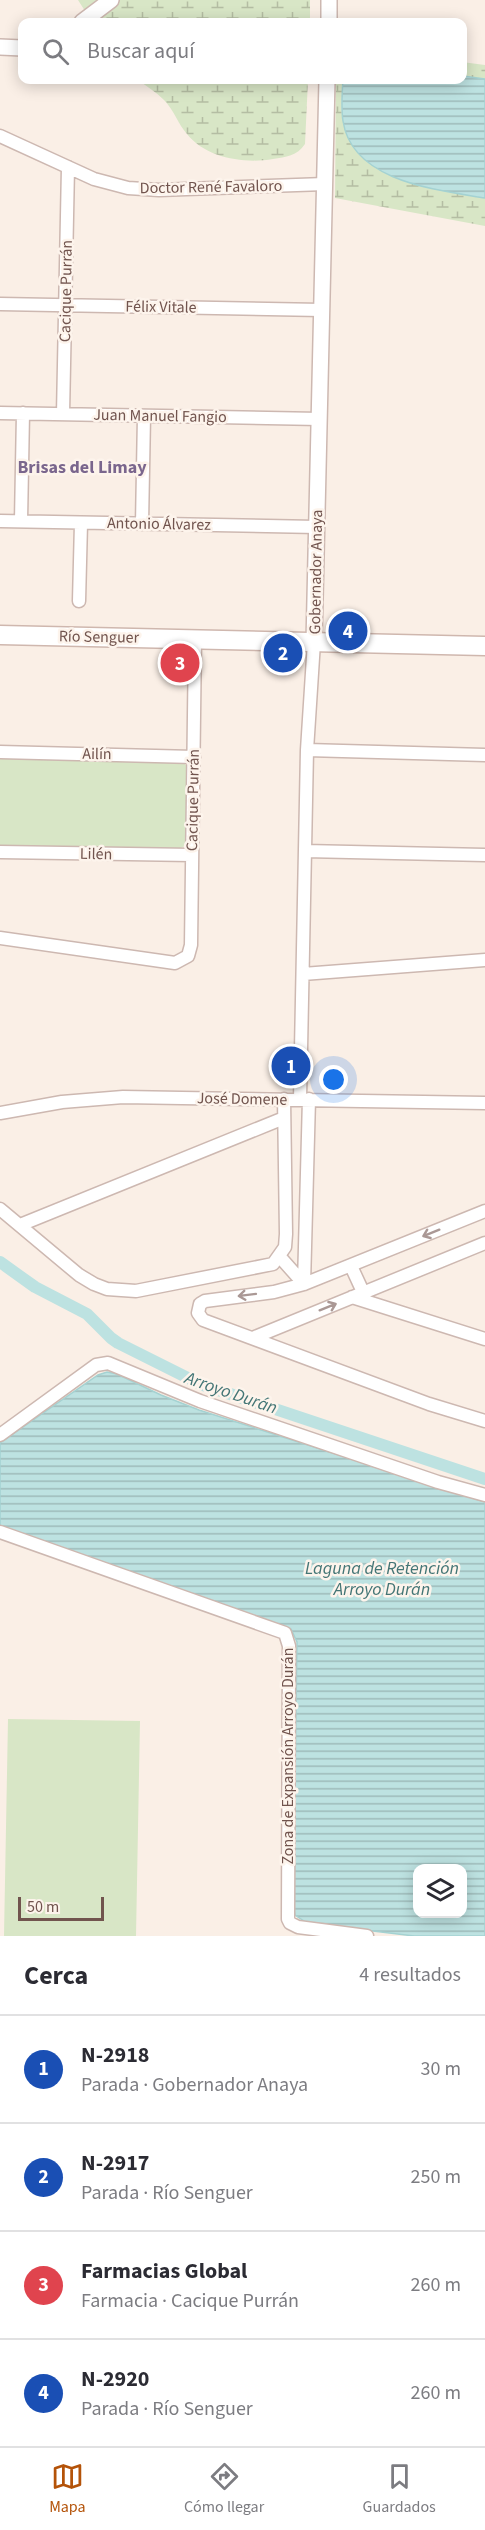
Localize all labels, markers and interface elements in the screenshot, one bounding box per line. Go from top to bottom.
search box [18,18,467,84]
icon: search [39,35,72,68]
text: Buscar aquí [87,35,195,67]
street label: Doctor René Favaloro [140,175,282,199]
street label: Cacique Purrán [54,240,78,342]
street label: Félix Vitale [125,295,197,319]
street label: Juan Manuel Fangio [93,404,227,428]
district label: Brisas del Limay [17,455,147,480]
street label: Gobernador Anaya [304,509,328,635]
street label: Antonio Álvarez [107,512,211,536]
pin: 4 [328,608,368,654]
street label: Río Senguer [59,625,140,649]
pin: 2 [264,630,302,676]
pin: 3 [160,640,200,686]
street label: Ailín [82,743,112,765]
street label: Cacique Purrán [181,749,205,851]
street label: Lilén [80,843,112,865]
pin: 1 [272,1044,310,1088]
your location [319,1065,348,1094]
street label: José Domene [197,1087,288,1111]
one-way arrow [422,1228,441,1239]
one-way arrow [238,1290,257,1301]
one-way arrow [318,1301,337,1312]
water label: Arroyo Durán [180,1365,281,1421]
water label: Laguna de Retención Arroyo Durán [305,1556,459,1602]
street label: Zona de Expansión Arroyo Durán [277,1648,299,1864]
map controls [413,1864,467,1918]
button: layers [413,1864,467,1918]
scale bar [18,1894,104,1922]
text: 50 m [27,1896,59,1918]
text: Cerca [24,1957,88,1994]
text: 4 resultados [359,1961,461,1989]
text: N-2918 [81,2039,149,2071]
text: 1 [38,2055,49,2083]
text: 30 m [421,2055,461,2083]
text: Parada · Gobernador Anaya [81,2071,308,2099]
text: N-2917 [81,2147,149,2179]
text: 2 [38,2163,49,2191]
text: 250 m [411,2163,461,2191]
text: Parada · Río Senguer [81,2179,253,2207]
text: Farmacias Global [81,2255,247,2287]
text: 3 [38,2271,49,2299]
text: 260 m [411,2271,461,2299]
text: Farmacia · Cacique Purrán [81,2287,299,2315]
text: N-2920 [81,2363,149,2395]
text: 4 [38,2379,49,2407]
text: 260 m [411,2379,461,2407]
text: Parada · Río Senguer [81,2395,253,2423]
tab: Mapa [49,2460,86,2518]
tab: Cómo llegar [184,2460,264,2518]
tab: Guardados [363,2460,436,2518]

